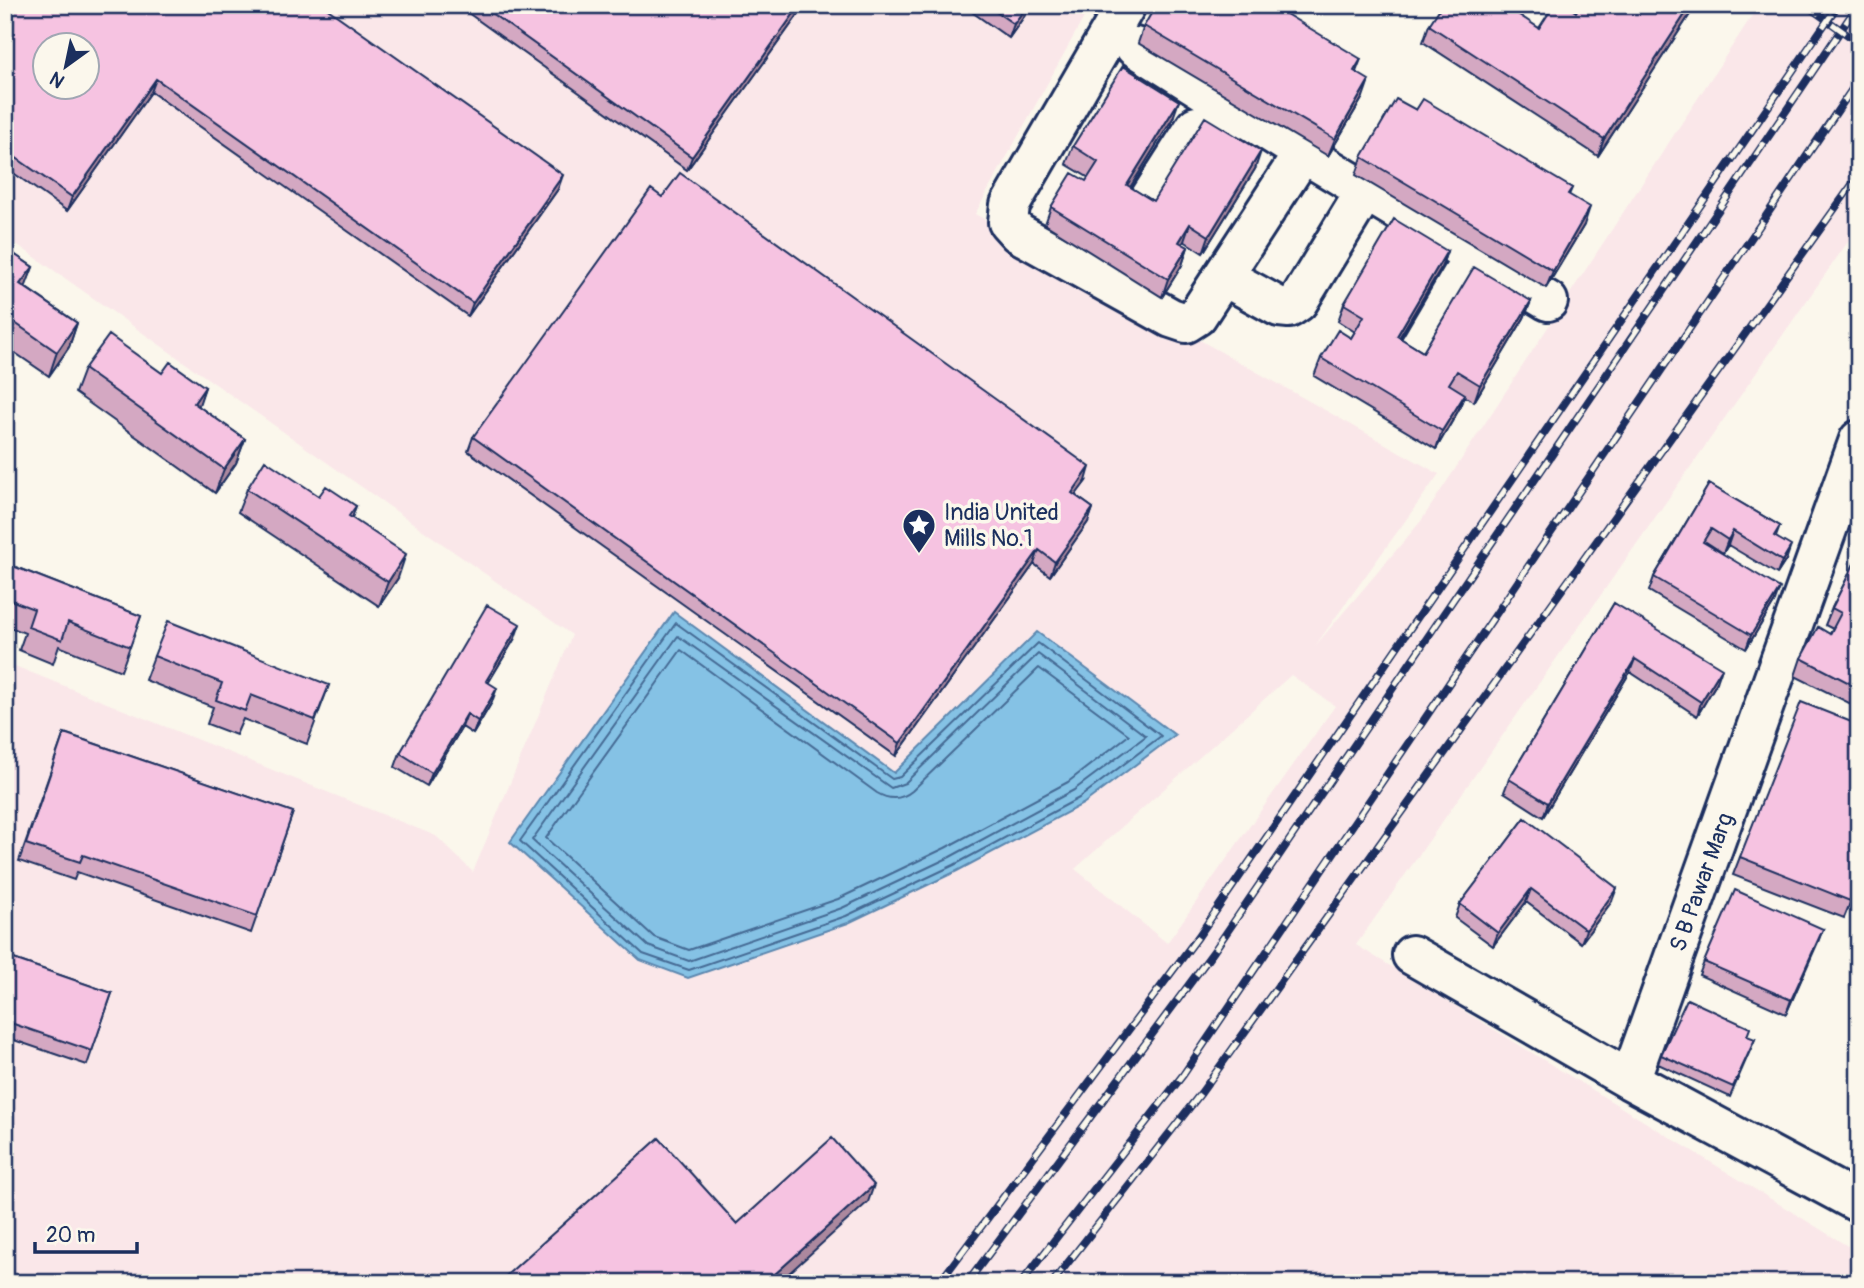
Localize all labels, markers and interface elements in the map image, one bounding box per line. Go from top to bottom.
north arrow [32,32,102,102]
text: N [45,66,69,93]
place label: India United Mills No.1 [944,498,1059,553]
place icon: India United Mills No.1 [900,506,938,555]
street label: S B Pawar Marg [1663,809,1740,955]
scale bar [35,1211,136,1255]
text: 20 m [46,1222,95,1249]

